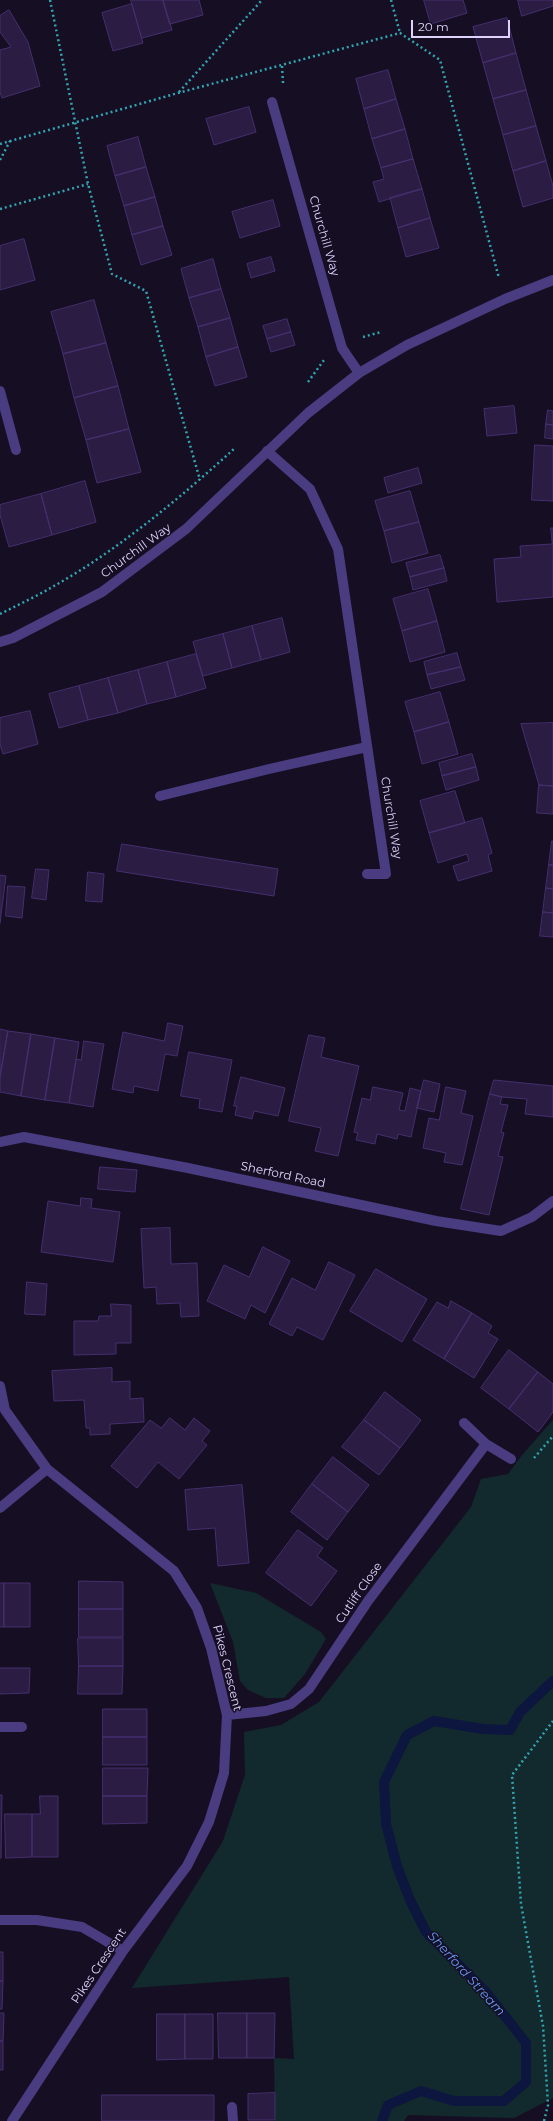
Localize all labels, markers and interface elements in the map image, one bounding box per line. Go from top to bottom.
scale bar [413,12,512,38]
text: 20 m [418,19,449,34]
street label: Churchill Way [306,194,342,278]
street label: Churchill Way [98,521,174,581]
street label: Churchill Way [377,776,405,860]
street label: Sherford Road [239,1159,327,1191]
street label: Cutliff Close [333,1560,385,1626]
street label: Pikes Crescent [209,1623,245,1713]
street label: Pikes Crescent [68,1925,130,2007]
water label: Sherford Stream [424,1929,508,2019]

